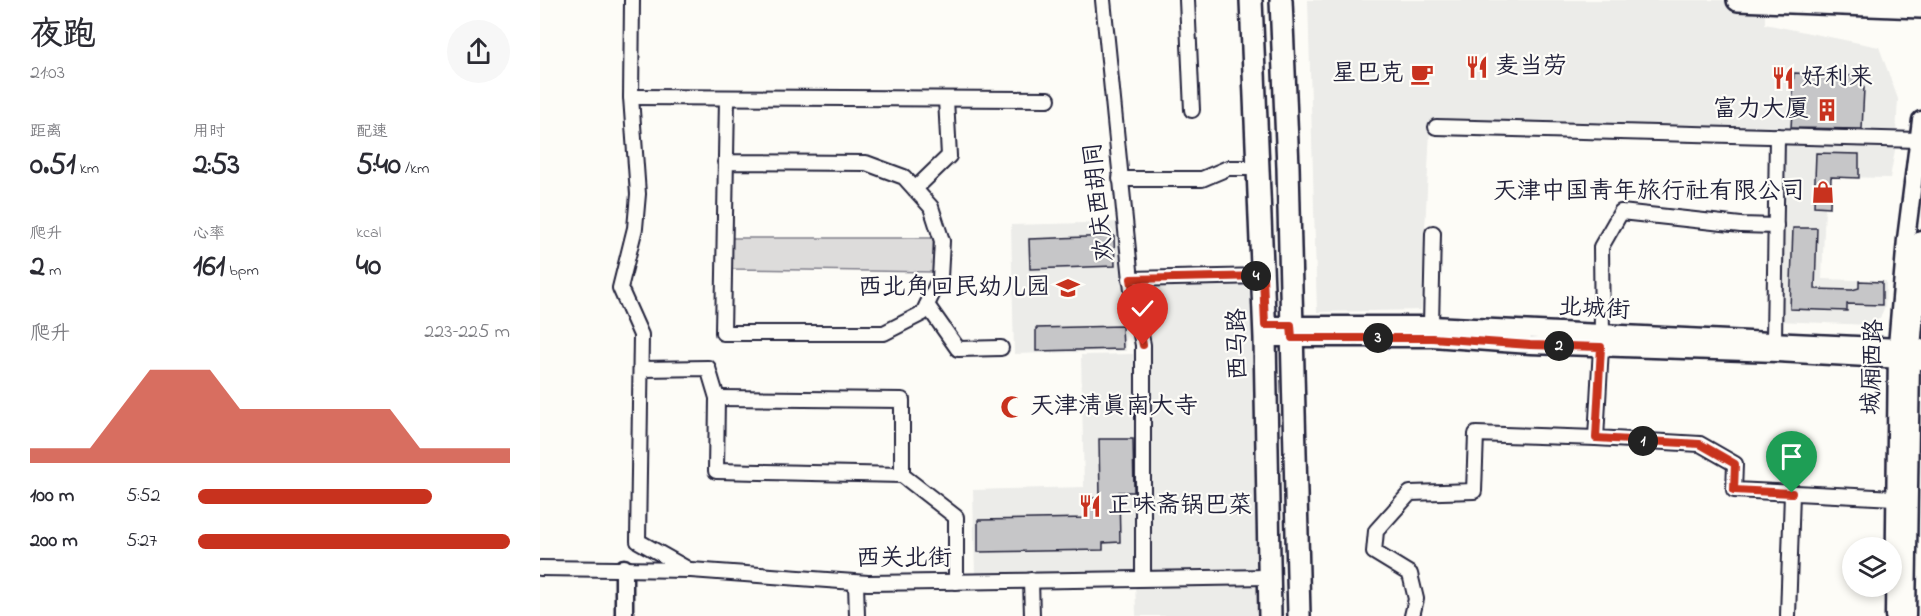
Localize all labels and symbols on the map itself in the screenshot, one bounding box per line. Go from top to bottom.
place label: 麦当劳 [1495,50,1567,85]
restaurant icon: 麦当劳 [1464,54,1490,80]
place label: 星巴克 [1332,57,1404,92]
cafe icon: 星巴克 [1409,61,1435,87]
place label: 好利来 [1801,61,1873,96]
restaurant icon: 好利来 [1770,65,1796,91]
place label: 富力大厦 [1713,93,1809,128]
building icon: 富力大厦 [1814,97,1840,123]
street label: 欢庆西胡同 [1076,140,1124,264]
place label: 天津中国青年旅行社有限公司 [1493,175,1805,210]
shop icon: 天津中国青年旅行社有限公司 [1810,179,1836,205]
pin: 4 [1241,261,1271,291]
place label: 西北角回民幼儿园 [858,271,1050,306]
school or university icon: 西北角回民幼儿园 [1055,275,1081,301]
pin [1117,283,1168,345]
street label: 北城街 [1557,291,1631,329]
street label: 西马路 [1221,308,1257,380]
street label: 城厢西路 [1855,318,1893,416]
pin: 3 [1363,323,1393,353]
pin: 2 [1544,331,1574,361]
place label: 天津清真南大寺 [1030,390,1198,425]
mosque icon: 天津清真南大寺 [999,394,1025,420]
pin: 1 [1628,426,1658,456]
pin [1766,431,1817,493]
place label: 正味斋锅巴菜 [1108,489,1252,524]
restaurant icon: 正味斋锅巴菜 [1077,493,1103,519]
street label: 西关北街 [856,542,952,577]

